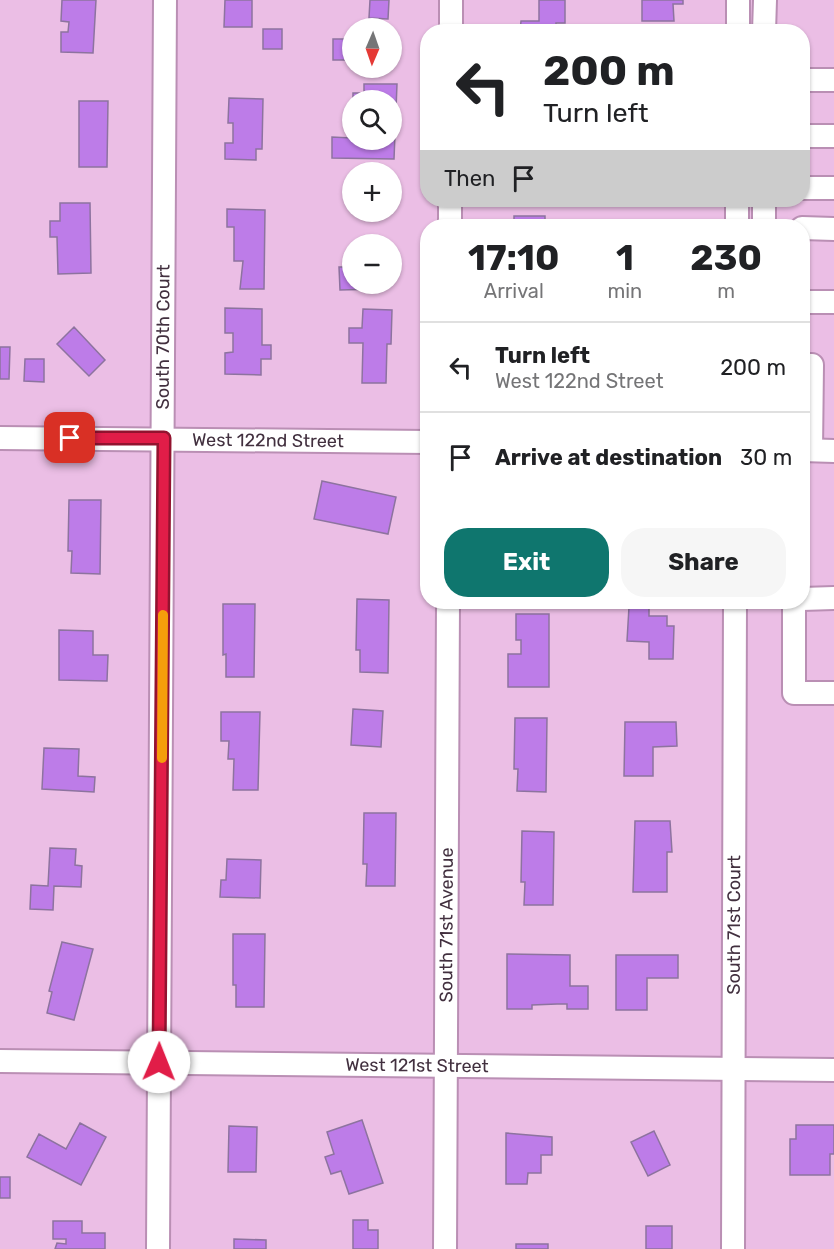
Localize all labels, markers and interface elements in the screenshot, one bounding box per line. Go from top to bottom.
north arrow [342,18,402,78]
map controls [342,18,402,294]
text: 200 m [543,46,675,96]
icon: left [444,48,522,126]
button: search [342,90,402,150]
text: Turn left [543,97,648,129]
button: + [342,162,402,222]
icon: arrive [507,162,540,195]
text: Then [444,165,495,192]
button: − [342,234,402,294]
text: 17:10 [468,236,559,279]
text: 1 [616,236,634,279]
text: 230 [690,236,762,279]
street label: South 70th Court [152,264,175,410]
text: Arrival [484,279,544,303]
text: min [608,279,642,303]
text: m [717,279,735,303]
text: Turn left [495,342,590,369]
icon: left [444,351,477,384]
text: 200 m [720,354,786,381]
text: West 122nd Street [495,369,664,393]
pin [44,412,95,463]
icon: arrive [53,421,86,454]
street label: West 122nd Street [192,429,344,452]
icon: arrive [444,441,477,474]
text: Arrive at destination [495,444,722,471]
text: 30 m [740,444,792,471]
button: Exit [444,528,609,597]
button: Share [621,528,786,597]
street label: South 71st Avenue [435,847,458,1003]
street label: South 71st Court [723,855,745,995]
position arrow [127,1030,191,1094]
street label: West 121st Street [345,1054,489,1077]

